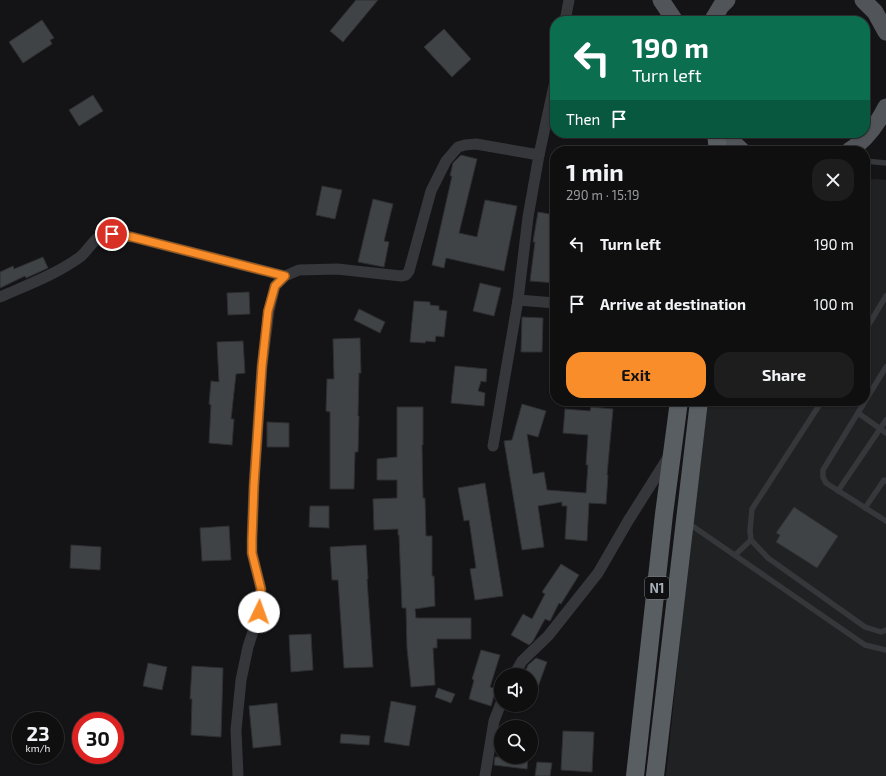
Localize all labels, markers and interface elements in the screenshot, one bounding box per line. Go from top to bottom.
text: 190 m [632,30,709,64]
icon: left [566,32,618,84]
text: Turn left [632,64,702,86]
icon: arrive [608,108,630,130]
text: Then [566,110,600,128]
text: 1 min [566,157,624,186]
button: close [812,159,854,201]
text: 290 m · 15:19 [566,187,640,203]
pin [95,217,129,251]
icon: arrive [101,223,123,245]
icon: left [566,233,588,255]
text: Turn left [600,235,661,253]
text: 190 m [814,235,854,253]
icon: arrive [566,293,588,315]
text: Arrive at destination [600,295,746,313]
text: 100 m [813,295,854,313]
button: Exit [566,352,706,398]
button: Share [714,352,854,398]
road number: N1 [645,577,669,599]
position arrow [238,591,280,633]
map controls [494,668,538,764]
button: sound [494,668,538,712]
speed limit sign: 30 [72,712,124,764]
button: search [494,720,538,764]
text: 23 [27,721,49,745]
text: km/h [26,742,50,754]

